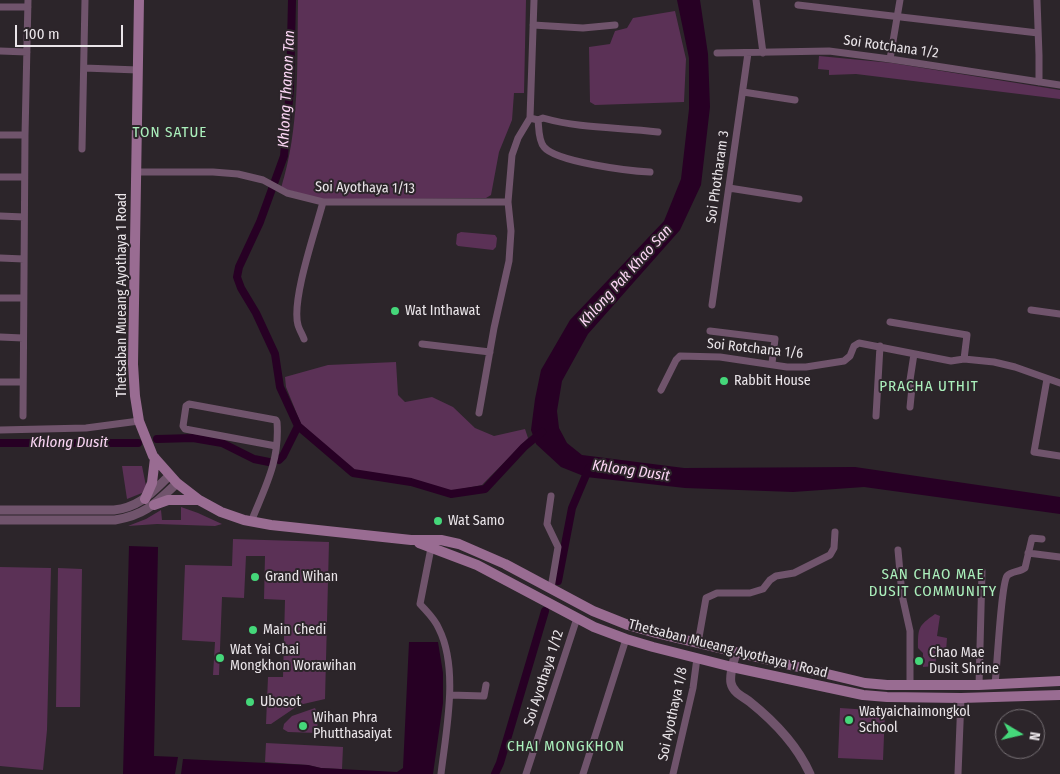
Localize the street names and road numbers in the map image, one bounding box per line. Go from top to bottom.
street label: Soi Rotchana 1/2 [842,32,940,62]
street label: Soi Photharam 3 [703,130,733,224]
street label: Soi Ayothaya 1/13 [315,179,415,197]
street label: Thetsaban Mueang Ayothaya 1 Road [114,193,130,397]
street label: Soi Rotchana 1/6 [706,336,804,362]
street label: Thetsaban Mueang Ayothaya 1 Road [627,616,829,682]
street label: Soi Ayothaya 1/12 [521,628,567,728]
street label: Soi Ayothaya 1/8 [655,666,691,762]

